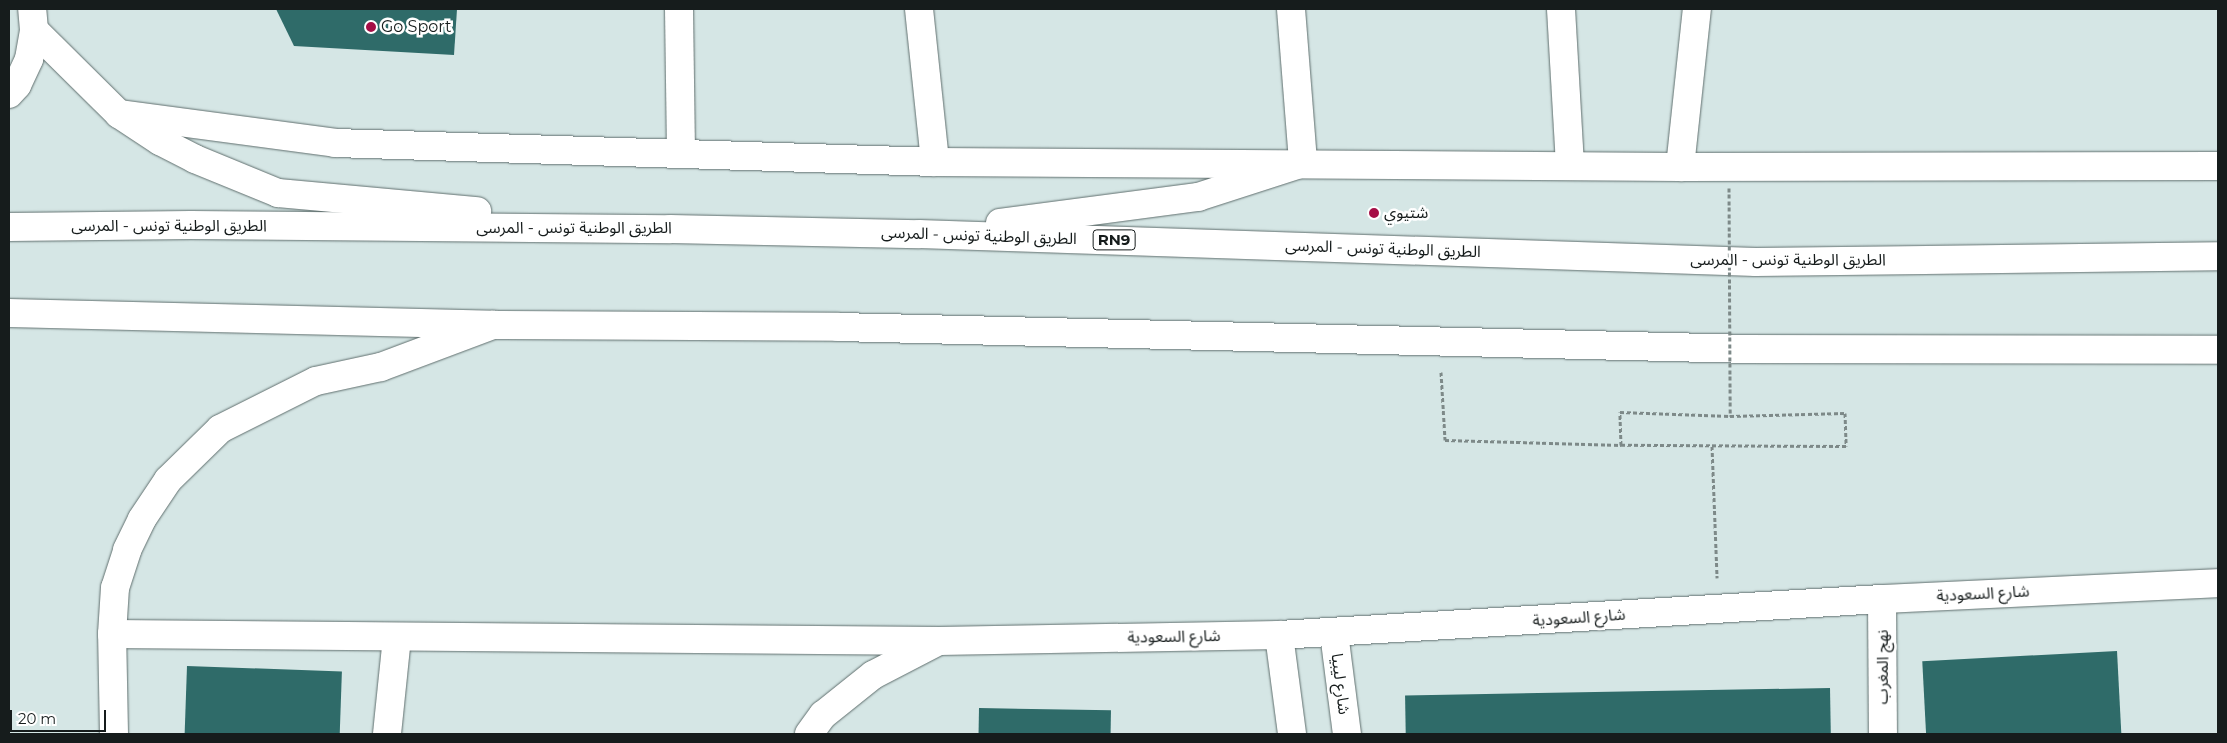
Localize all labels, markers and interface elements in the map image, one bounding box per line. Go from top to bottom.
place label: Go Sport [381,17,451,37]
marker: Go Sport [365,21,377,33]
place label: شتيوي [1384,203,1428,223]
marker: شتيوي [1368,207,1380,219]
street label: الطريق الوطنية تونس - المرسى [71,216,267,236]
street label: الطريق الوطنية تونس - المرسى [476,218,672,238]
street label: الطريق الوطنية تونس - المرسى [881,223,1077,249]
road number: RN9 [1092,228,1136,252]
street label: الطريق الوطنية تونس - المرسى [1285,236,1481,262]
street label: الطريق الوطنية تونس - المرسى [1690,250,1886,270]
street label: شارع السعودية [1936,582,2030,606]
street label: شارع السعودية [1532,605,1626,631]
street label: شارع السعودية [1127,627,1221,647]
street label: نهج المغرب [1873,630,1893,704]
street label: شارع ليبيا [1327,652,1353,716]
scale bar [12,700,109,732]
text: 20 m [18,709,56,728]

